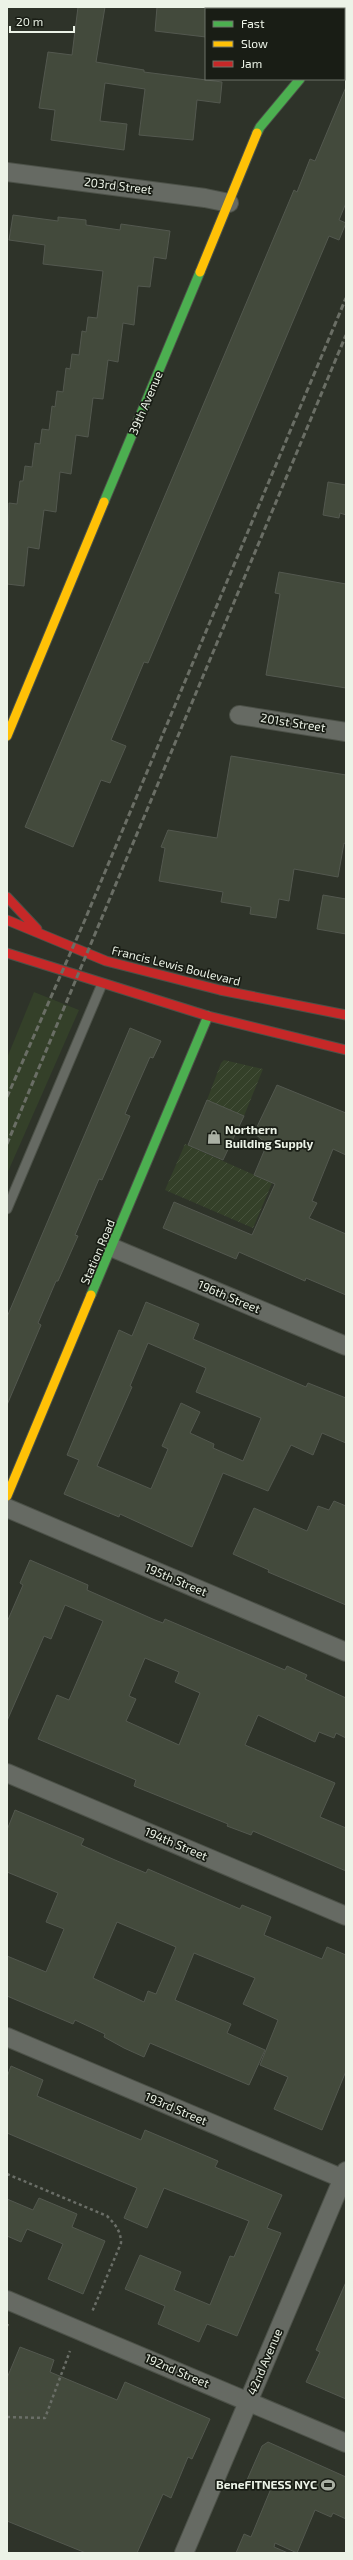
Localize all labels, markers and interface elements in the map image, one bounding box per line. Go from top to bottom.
scale bar [10,8,74,34]
legend [205,8,345,80]
text: 20 m [16,14,43,28]
text: Fast [241,16,265,30]
text: Slow [241,36,268,50]
text: Jam [241,56,262,70]
street label: 203rd Street [83,174,153,196]
street label: 39th Avenue [125,369,165,436]
street label: 201st Street [260,710,327,734]
street label: Francis Lewis Boulevard [111,942,242,988]
place label: Northern Building Supply [225,1122,313,1151]
shop icon: Northern Building Supply [206,1129,222,1145]
street label: Station Road [77,1217,117,1286]
street label: 196th Street [196,1277,263,1316]
street label: 195th Street [143,1560,210,1599]
street label: 194th Street [143,1824,210,1863]
street label: 193rd Street [143,2089,210,2128]
street label: 42nd Avenue [244,2326,284,2397]
street label: 192nd Street [143,2350,212,2390]
place label: BeneFITNESS NYC [216,2477,317,2491]
sports icon: BeneFITNESS NYC [320,2477,336,2493]

